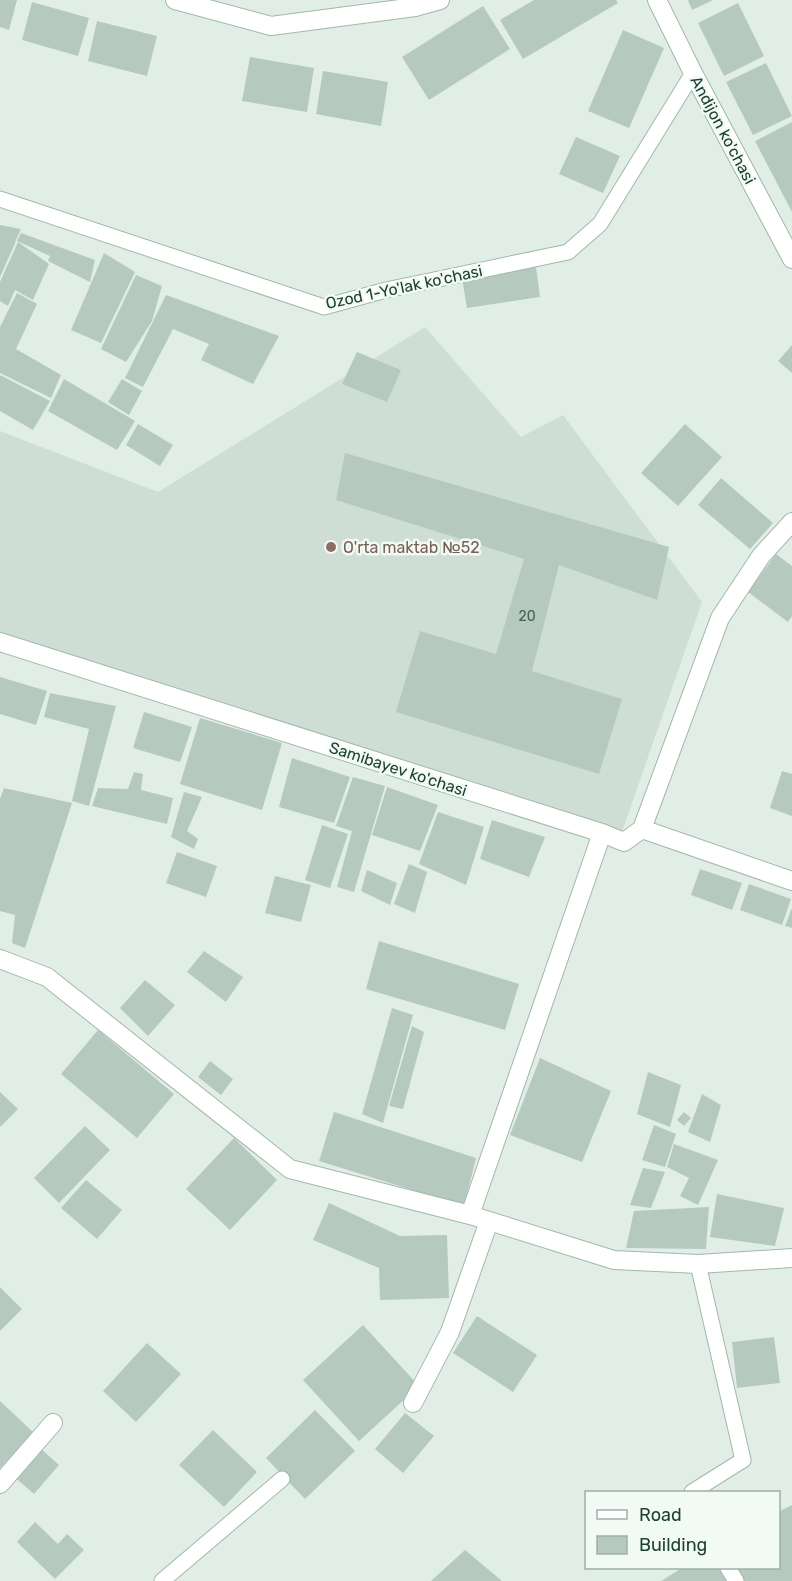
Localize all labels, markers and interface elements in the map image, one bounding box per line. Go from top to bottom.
street label: Andijon ko'chasi [687,73,759,187]
street label: Ozod 1-Yo'lak ko'chasi [324,261,484,313]
place label: O'rta maktab №52 [343,538,480,557]
marker: O'rta maktab №52 [324,540,338,554]
house number: 20 [518,608,536,625]
street label: Samibayev ko'chasi [327,738,469,800]
legend [585,1491,780,1569]
text: Road [639,1504,682,1526]
text: Building [639,1534,707,1556]

